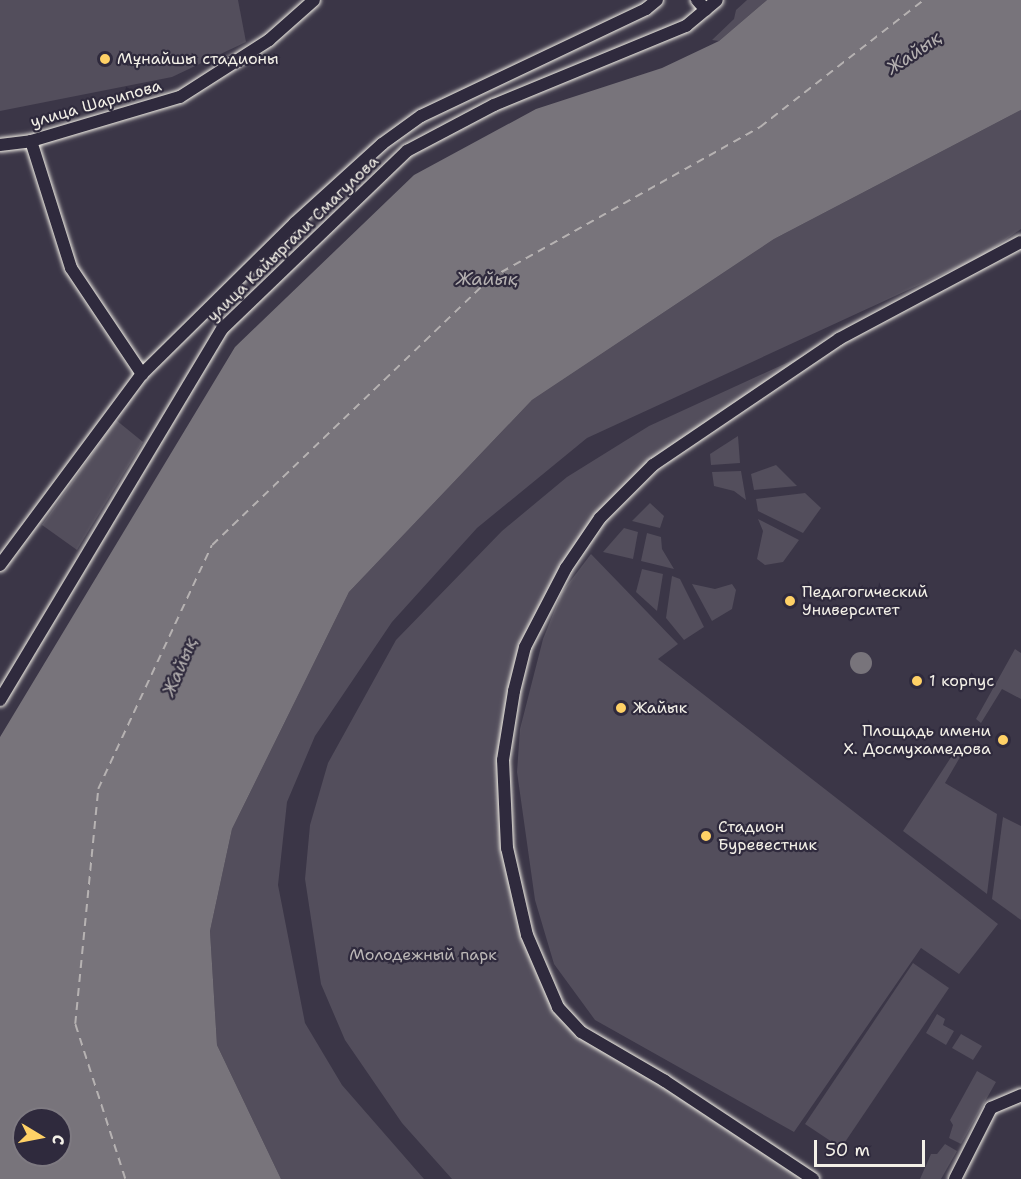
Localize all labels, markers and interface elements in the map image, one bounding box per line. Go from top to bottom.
water label: Жайық [882,27,946,79]
place label: Мұнайшы стадионы [117,49,279,69]
marker: Мұнайшы стадионы [98,52,112,66]
street label: улица Шарипова [28,76,164,132]
street label: улица Кайыргали Смагулова [203,152,383,326]
water label: Жайық [456,268,518,290]
place label: Педагогический Университет [802,582,928,620]
marker: Педагогический Университет [783,594,797,608]
water label: Жайық [158,634,202,700]
place label: 1 корпус [929,671,994,691]
marker: 1 корпус [910,674,924,688]
place label: Жайык [633,698,687,718]
marker: Жайык [614,701,628,715]
place label: Площадь имени Х. Досмухамедова [843,721,991,759]
marker: Площадь имени Х. Досмухамедова [996,733,1010,747]
place label: Стадион Буревестник [718,817,817,855]
marker: Стадион Буревестник [699,829,713,843]
park label: Молодежный парк [349,945,497,965]
north arrow [12,1107,72,1167]
scale bar [817,1128,928,1166]
text: С [47,1133,69,1147]
text: 50 m [825,1138,870,1162]

